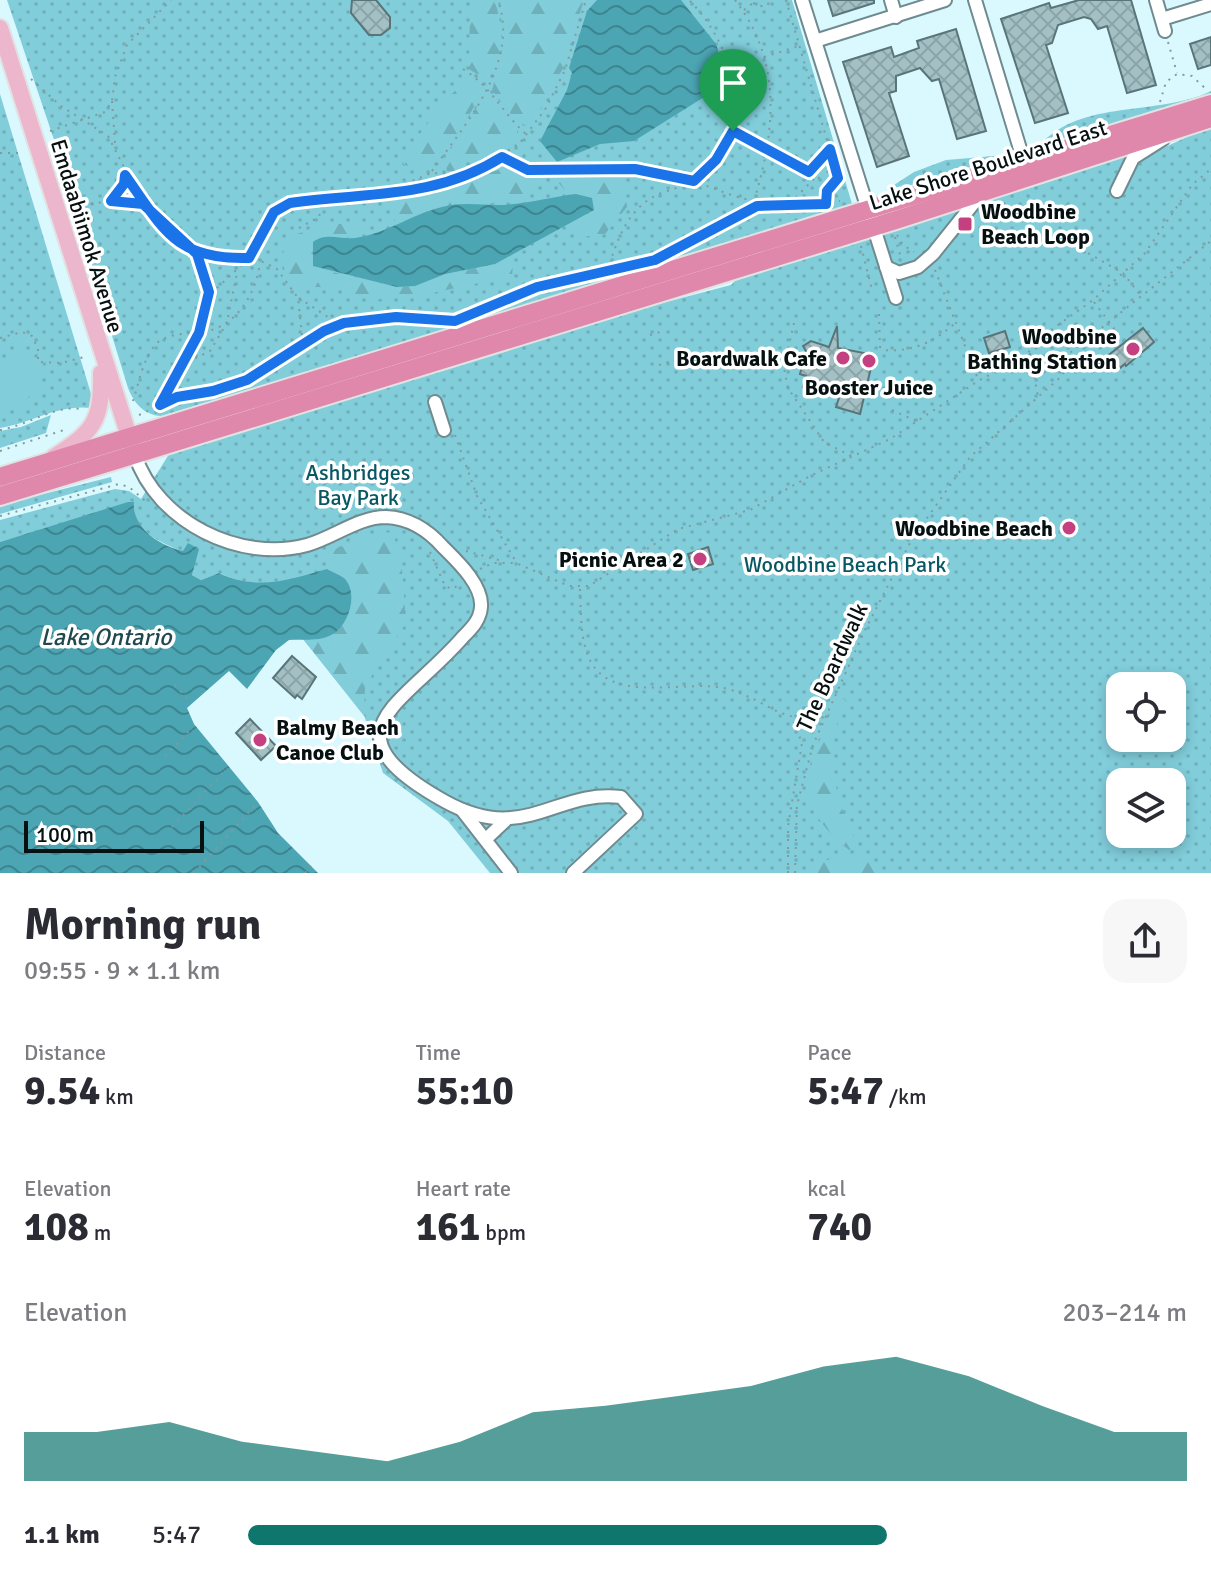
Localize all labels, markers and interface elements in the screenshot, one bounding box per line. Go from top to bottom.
pin [699,49,767,131]
icon: arrive [711,61,755,105]
street label: Lake Shore Boulevard East [866,114,1110,216]
street label: Emdaabiimok Avenue [45,136,129,336]
place label: Woodbine Beach Loop [981,198,1090,250]
marker: Woodbine Beach Loop [956,215,974,233]
place label: Woodbine Bathing Station [967,323,1117,375]
marker: Woodbine Bathing Station [1124,340,1142,358]
place label: Boardwalk Cafe [676,345,827,372]
marker: Boardwalk Cafe [834,349,852,367]
marker: Booster Juice [860,352,878,370]
place label: Booster Juice [805,374,934,401]
park label: Ashbridges Bay Park [305,459,411,511]
place label: Woodbine Beach [895,515,1053,542]
marker: Woodbine Beach [1060,519,1078,537]
place label: Picnic Area 2 [559,546,684,573]
marker: Picnic Area 2 [691,550,709,568]
park label: Woodbine Beach Park [744,551,946,578]
street label: The Boardwalk [791,599,873,735]
water label: Lake Ontario [41,622,173,652]
map controls [1106,672,1186,848]
button: locate [1106,672,1186,752]
place label: Balmy Beach Canoe Club [276,714,399,766]
marker: Balmy Beach Canoe Club [251,731,269,749]
button: layers [1106,768,1186,848]
scale bar [24,817,204,853]
text: 100 m [36,821,94,848]
text: Morning run [24,898,261,952]
button: share [1103,899,1187,983]
text: 09:55 · 9 × 1.1 km [24,955,220,987]
text: Distance [24,1039,106,1066]
text: Time [416,1039,461,1066]
text: Pace [807,1039,852,1066]
text: 9.54 [24,1066,100,1116]
text: 55:10 [416,1066,514,1116]
text: 5:47 [807,1066,884,1116]
text: km [100,1083,134,1110]
text: /km [884,1083,927,1110]
text: Elevation [24,1175,112,1202]
text: Heart rate [416,1175,511,1202]
text: kcal [807,1175,846,1202]
text: 108 [24,1202,89,1252]
text: 161 [416,1202,480,1252]
text: 740 [807,1202,872,1252]
text: m [89,1219,111,1246]
text: bpm [480,1219,526,1246]
text: Elevation [24,1297,128,1329]
text: 203–214 m [1063,1297,1187,1329]
text: 1.1 km [24,1519,100,1551]
text: 5:47 [152,1519,201,1551]

